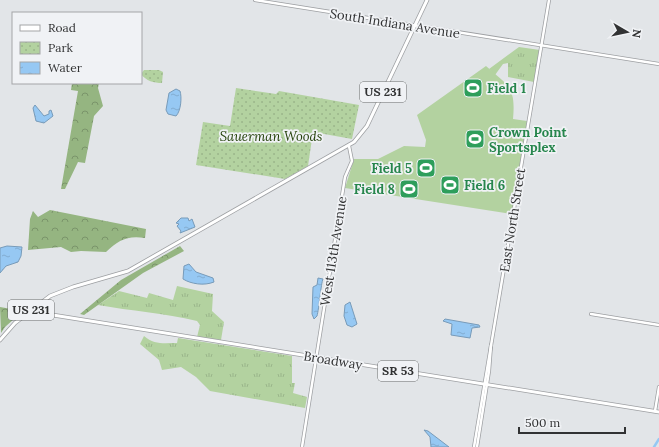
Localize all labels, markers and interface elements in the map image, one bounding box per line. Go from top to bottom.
street label: South Indiana Avenue [329,5,461,42]
legend [12,12,142,84]
north arrow [607,12,647,52]
text: Road [48,20,76,35]
text: N [629,28,644,39]
text: Park [48,40,74,55]
text: Water [48,60,83,75]
sports icon: Field 1 [462,77,484,99]
place label: Field 1 [487,80,526,97]
road number: US 231 [360,82,406,102]
place label: Crown Point Sportsplex [489,124,568,156]
park label: Sauerman Woods [220,128,322,145]
sports icon: Crown Point Sportsplex [464,128,486,150]
sports icon: Field 5 [415,157,437,179]
place label: Field 5 [371,160,412,177]
street label: East North Street [496,167,529,273]
sports icon: Field 6 [439,174,461,196]
place label: Field 6 [464,177,505,194]
sports icon: Field 8 [398,178,420,200]
place label: Field 8 [354,181,395,198]
street label: West 113th Avenue [316,195,351,307]
road number: US 231 [8,300,54,320]
street label: Broadway [302,347,364,374]
road number: SR 53 [378,361,418,381]
scale bar [519,409,625,435]
text: 500 m [525,415,561,430]

